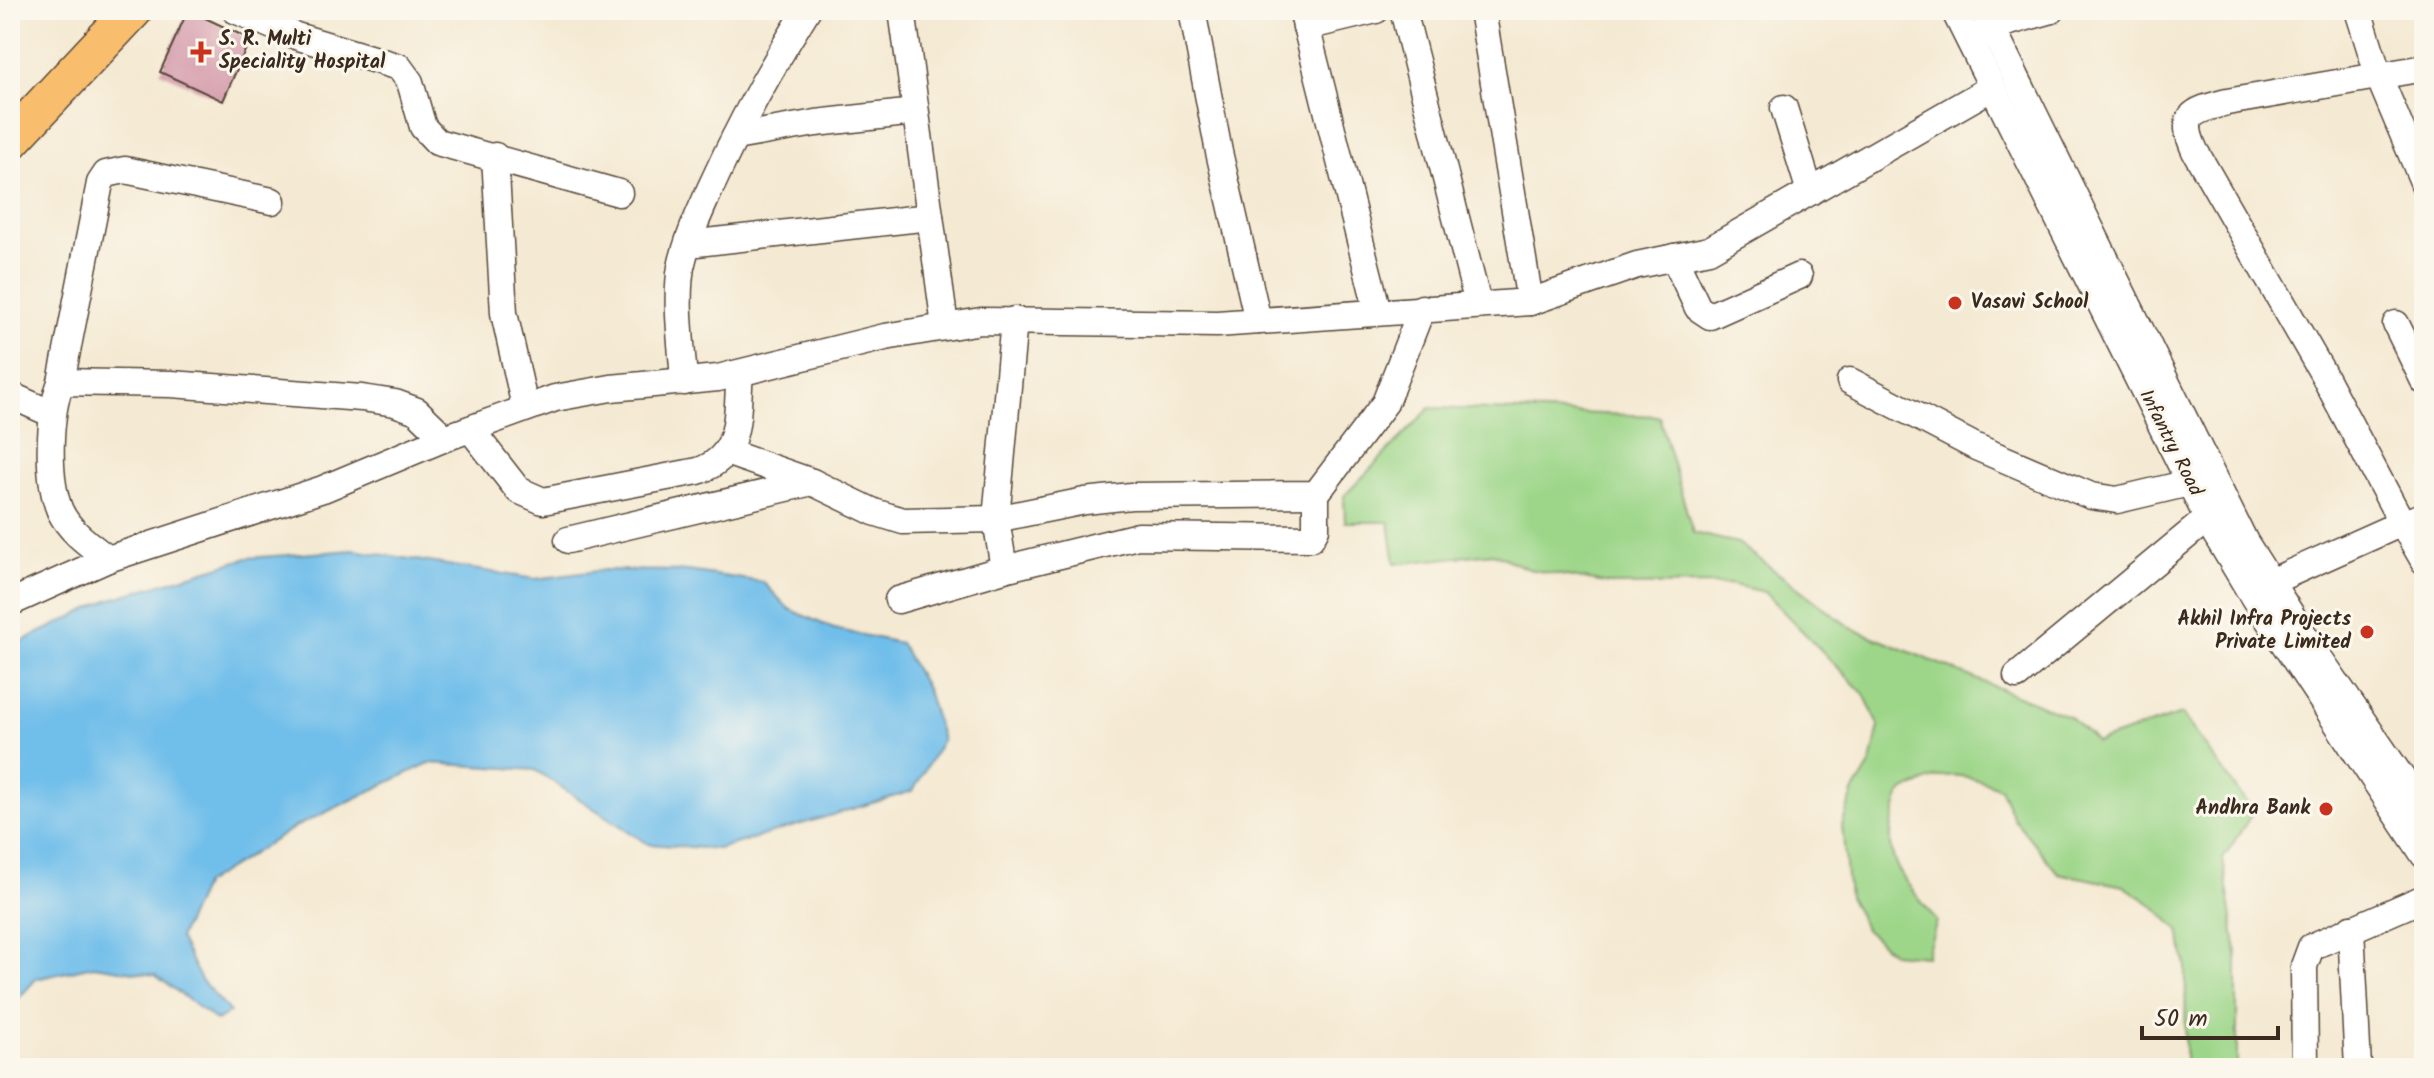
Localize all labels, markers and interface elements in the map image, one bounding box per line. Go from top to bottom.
place label: S. R. Multi Speciality Hospital [219,24,386,79]
marker: S. R. Multi Speciality Hospital [190,41,212,63]
place label: Vasavi School [1971,287,2089,319]
marker: Vasavi School [1946,294,1964,312]
street label: Infantry Road [2129,384,2211,503]
place label: Akhil Infra Projects Private Limited [2178,604,2352,659]
marker: Akhil Infra Projects Private Limited [2358,623,2376,641]
place label: Andhra Bank [2196,793,2311,825]
marker: Andhra Bank [2317,800,2335,818]
scale bar [2142,990,2278,1040]
text: 50 m [2154,1000,2208,1039]

